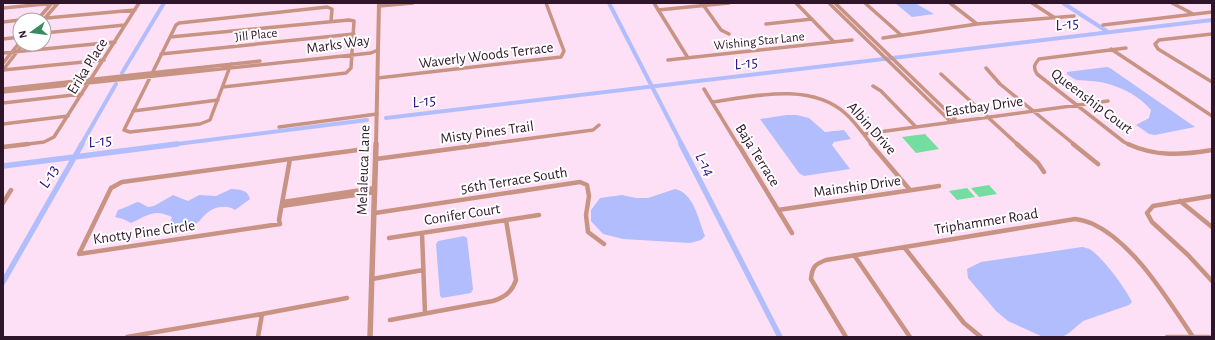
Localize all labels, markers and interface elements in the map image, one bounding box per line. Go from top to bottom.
north arrow [12,12,52,52]
water label: L-15 [1054,15,1080,33]
street label: Jill Place [234,27,278,44]
text: N [17,29,29,39]
street label: Wishing Star Lane [713,30,805,53]
street label: Marks Way [305,33,371,56]
street label: Erika Place [64,36,110,97]
street label: Waverly Woods Terrace [418,40,554,71]
water label: L-15 [733,54,759,72]
street label: Queenship Court [1048,66,1135,137]
water label: L-15 [411,92,437,110]
street label: Eastbay Drive [944,94,1024,119]
street label: Albin Drive [844,99,899,158]
street label: Misty Pines Trail [439,119,535,146]
street label: Baja Terrace [732,121,783,189]
street label: Melaleuca Lane [354,125,373,215]
water label: L-15 [87,132,113,150]
water label: L-14 [692,150,718,179]
water label: L-13 [36,162,62,191]
street label: 56th Terrace South [460,165,568,196]
street label: Mainship Drive [812,173,902,200]
street label: Conifer Court [423,201,501,228]
street label: Triphammer Road [933,206,1039,237]
street label: Knotty Pine Circle [92,218,196,247]

